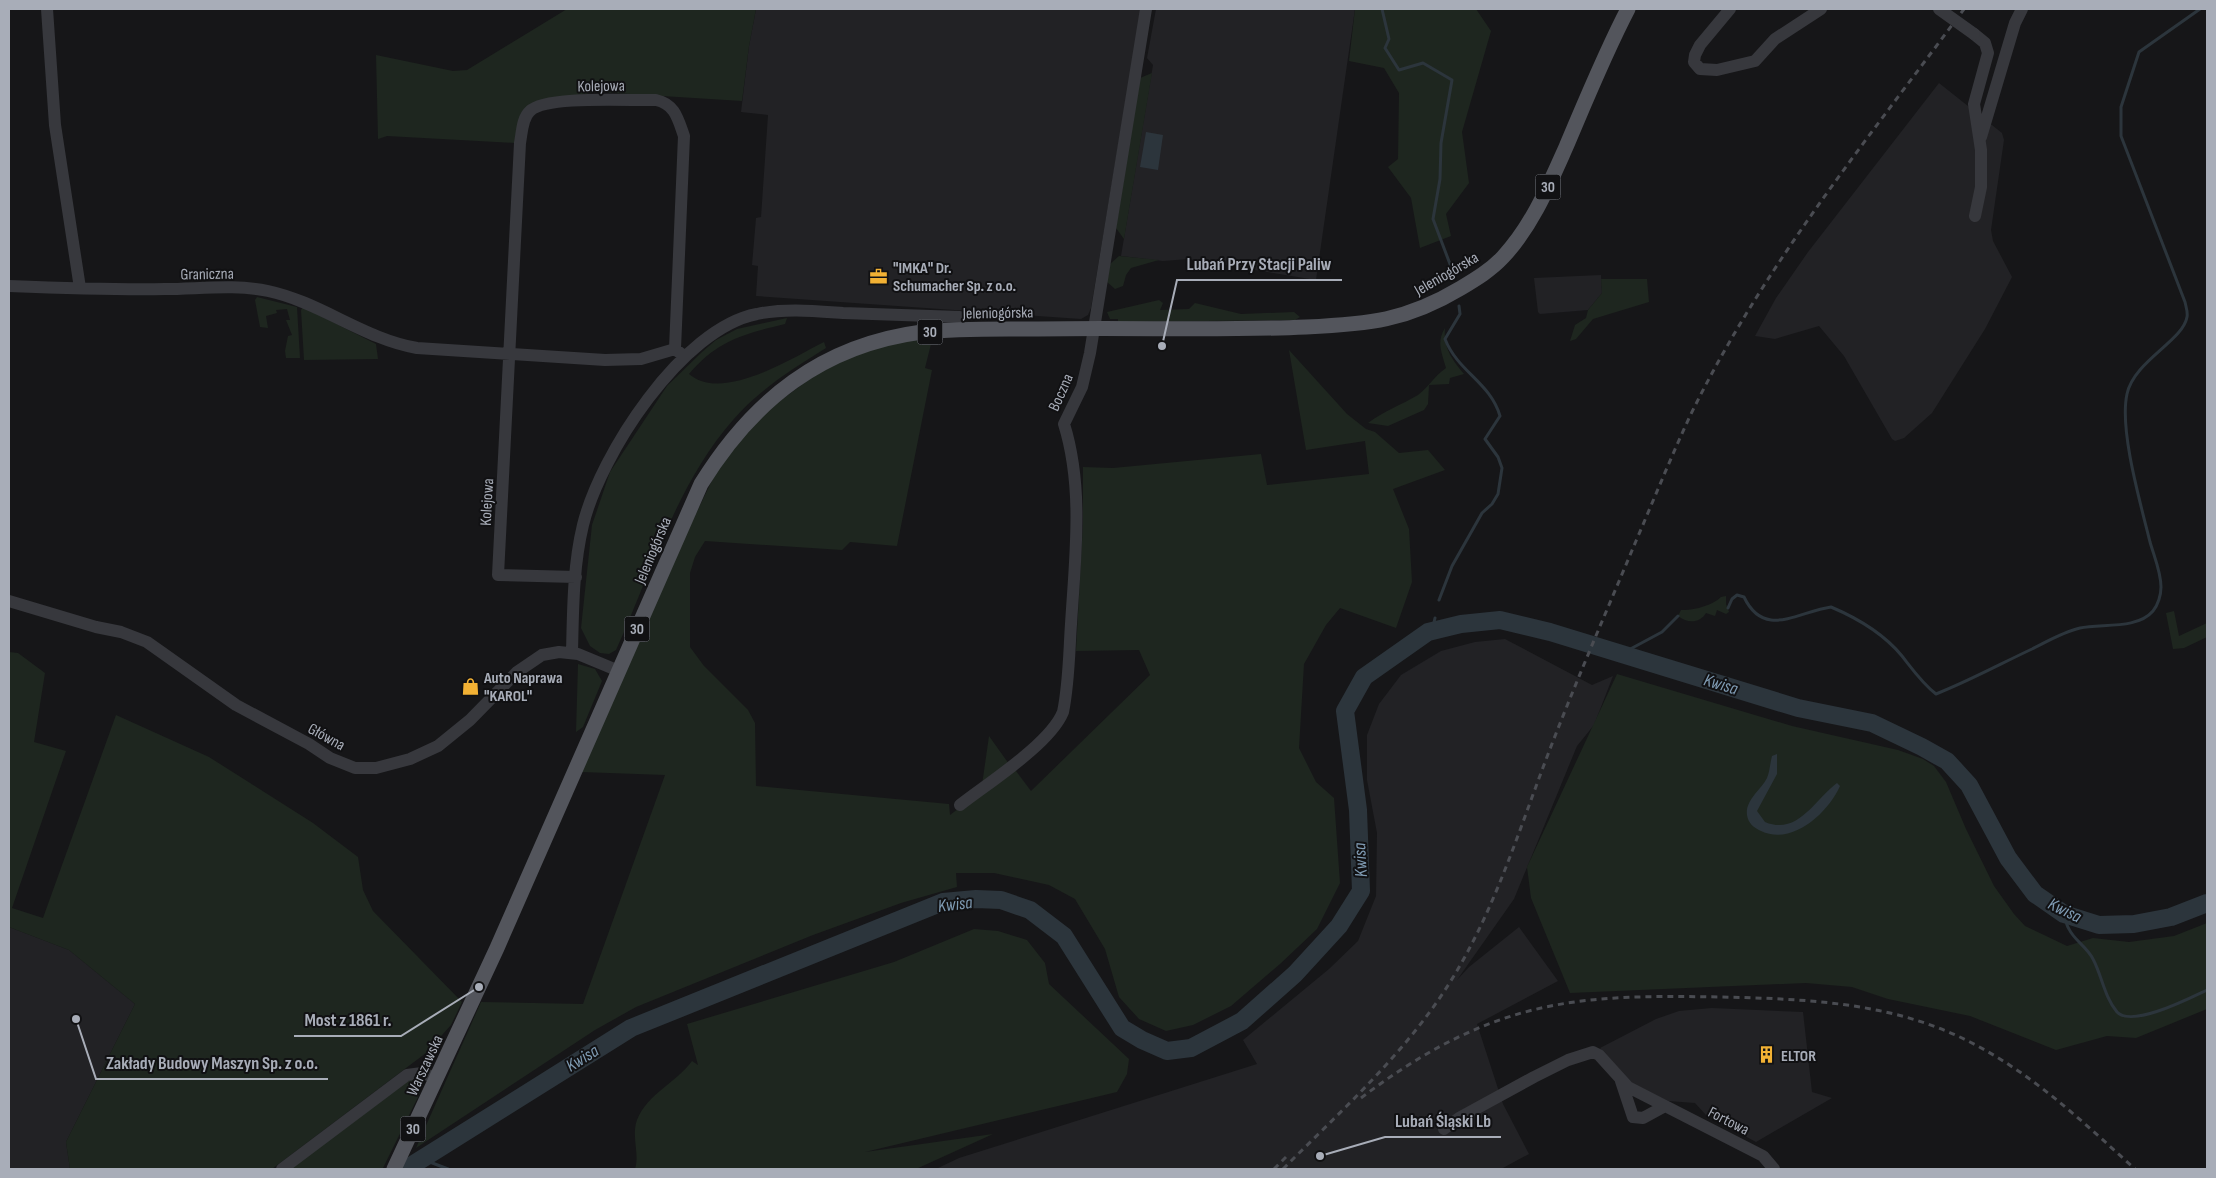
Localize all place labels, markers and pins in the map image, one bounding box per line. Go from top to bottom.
callout: Lubań Przy Stacji Paliw [1177,247,1342,280]
place label: "IMKA" Dr. Schumacher Sp. z o.o. [893,259,1016,296]
office icon: "IMKA" Dr. Schumacher Sp. z o.o. [869,266,889,286]
place label: Auto Naprawa "KAROL" [483,669,562,706]
shop icon: Auto Naprawa "KAROL" [460,676,480,696]
callout: Most z 1861 r. [294,1003,401,1036]
building icon: ELTOR [1757,1045,1777,1065]
callout: Zakłady Budowy Maszyn Sp. z o.o. [96,1046,328,1079]
place label: ELTOR [1781,1047,1816,1066]
callout: Lubań Śląski Lb [1385,1104,1501,1137]

